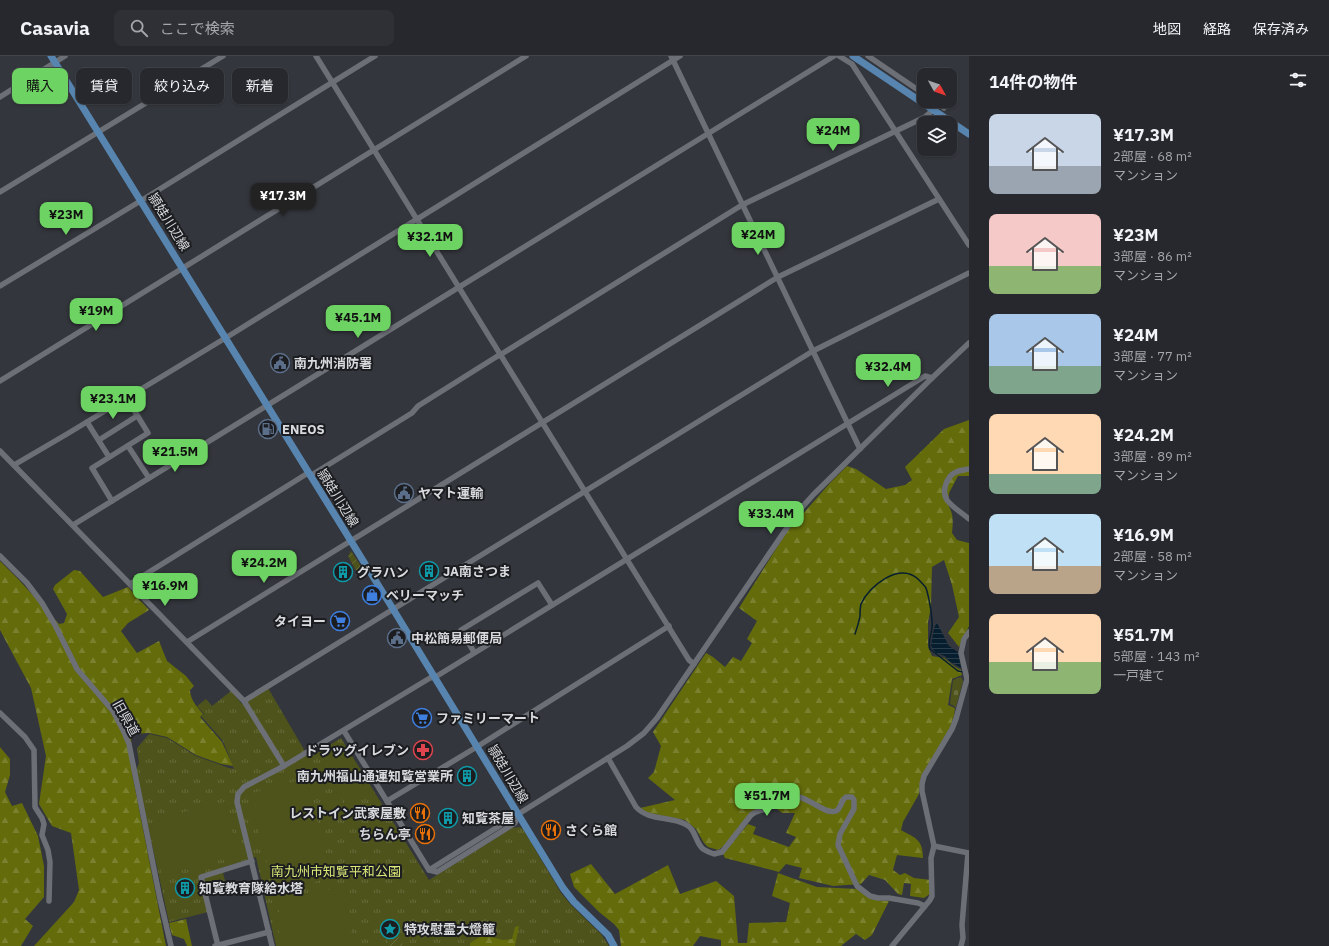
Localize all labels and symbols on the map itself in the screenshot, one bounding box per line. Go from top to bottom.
north arrow [917,68,957,108]
pin: ¥24M [809,118,857,152]
pin: ¥17.3M [250,183,316,217]
street label: 頴娃川辺線 [145,190,193,254]
pin: ¥23M [42,202,90,236]
pin: ¥24M [734,222,782,256]
pin: ¥32.1M [397,224,463,258]
pin: ¥19M [72,298,120,332]
pin: ¥45.1M [325,305,391,339]
public building icon: 南九州消防署 [269,352,291,374]
pin: ¥32.4M [855,354,921,388]
place label: 南九州消防署 [294,355,372,372]
pin: ¥23.1M [80,386,146,420]
fuel station icon: ENEOS [257,418,279,440]
place label: ENEOS [282,421,325,438]
pin: ¥21.5M [142,439,208,473]
street label: 頴娃川辺線 [314,466,362,530]
public building icon: ヤマト運輸 [393,482,415,504]
place label: ヤマト運輸 [418,485,484,502]
pin: ¥33.4M [738,501,804,535]
pin: ¥24.2M [231,550,297,584]
building icon: JA南さつま [418,560,440,582]
building icon: グラハン [332,561,354,583]
place label: JA南さつま [443,563,511,580]
place label: グラハン [357,564,409,581]
pin: ¥16.9M [132,573,198,607]
shop icon: ベリーマッチ [361,584,383,606]
place label: ベリーマッチ [386,587,464,604]
supermarket icon: タイヨー [329,610,351,632]
place label: タイヨー [274,613,326,630]
public building icon: 中松簡易郵便局 [386,627,408,649]
place label: 中松簡易郵便局 [411,630,502,647]
street label: 旧県道 [109,697,143,739]
supermarket icon: ファミリーマート [411,707,433,729]
place label: ファミリーマート [436,710,540,727]
pharmacy icon: ドラッグイレブン [412,739,434,761]
place label: ドラッグイレブン [305,742,409,759]
street label: 頴娃川辺線 [484,742,532,806]
building icon: 南九州福山通運知覧営業所 [456,765,478,787]
place label: 南九州福山通運知覧営業所 [297,768,453,785]
pin: ¥51.7M [734,783,800,817]
restaurant icon: レストイン武家屋敷 [409,802,431,824]
place label: レストイン武家屋敷 [289,805,406,822]
building icon: 知覧茶屋 [437,807,459,829]
place label: 知覧茶屋 [462,810,514,827]
restaurant icon: さくら館 [540,819,562,841]
place label: さくら館 [565,822,617,839]
restaurant icon: ちらん亭 [414,823,436,845]
place label: ちらん亭 [359,826,411,843]
park label: 南九州市知覧平和公園 [271,863,401,880]
building icon: 知覧教育隊給水塔 [174,877,196,899]
place label: 知覧教育隊給水塔 [199,880,303,897]
place icon: 特攻慰霊大燈籠 [379,918,401,940]
place label: 特攻慰霊大燈籠 [404,921,496,938]

